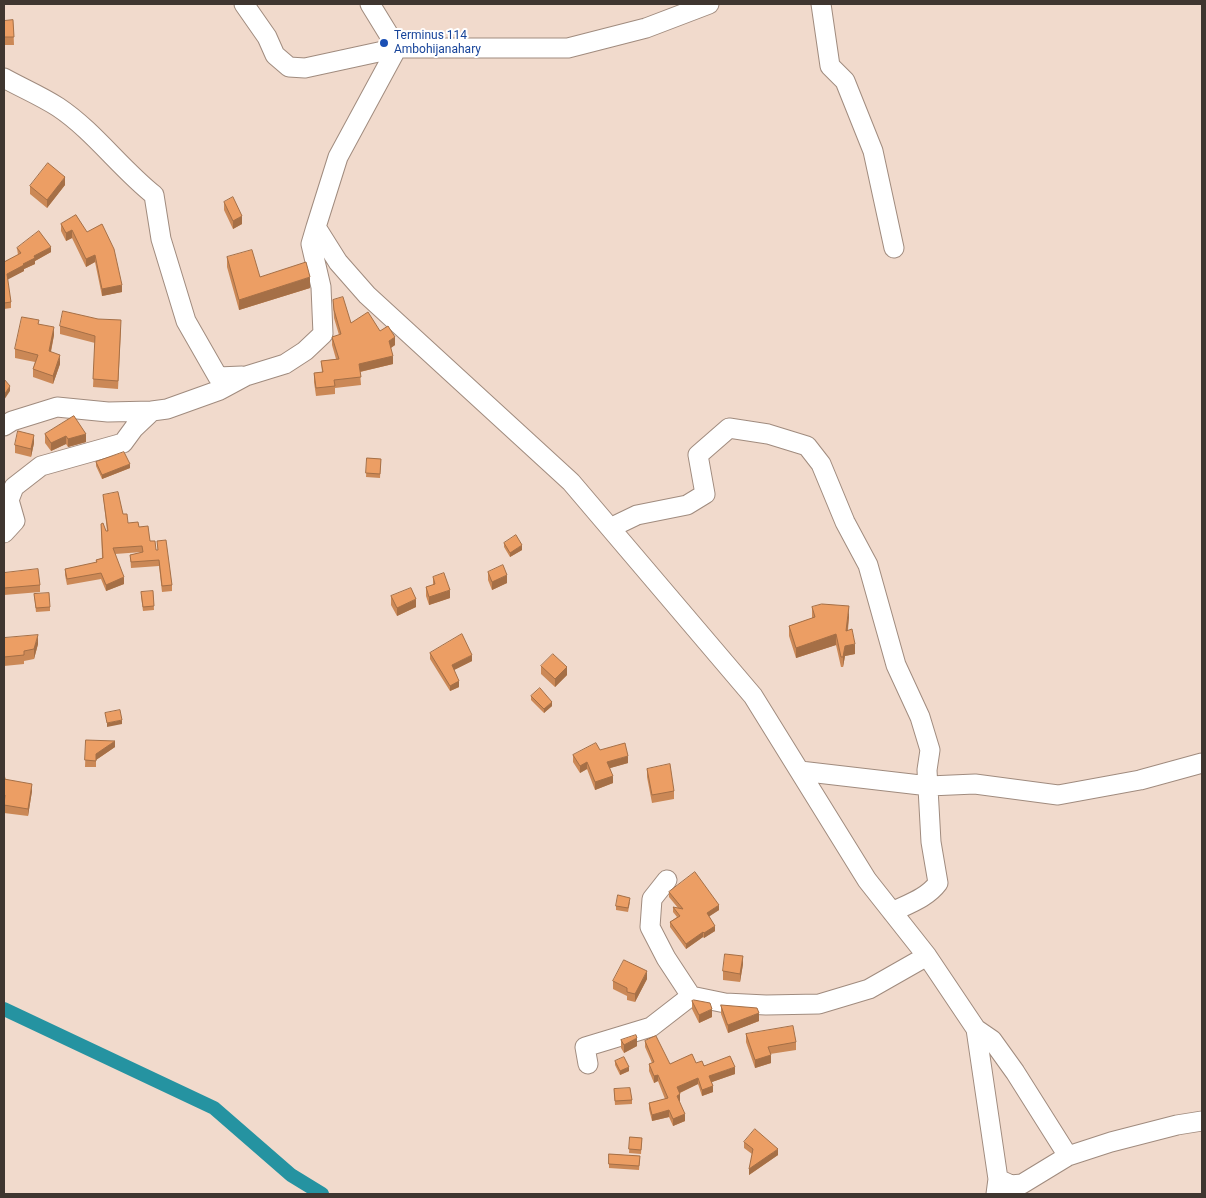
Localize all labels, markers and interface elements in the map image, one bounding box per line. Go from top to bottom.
place label: Terminus 114 Ambohijanahary [394,29,481,57]
marker: Terminus 114 Ambohijanahary [378,37,390,49]

